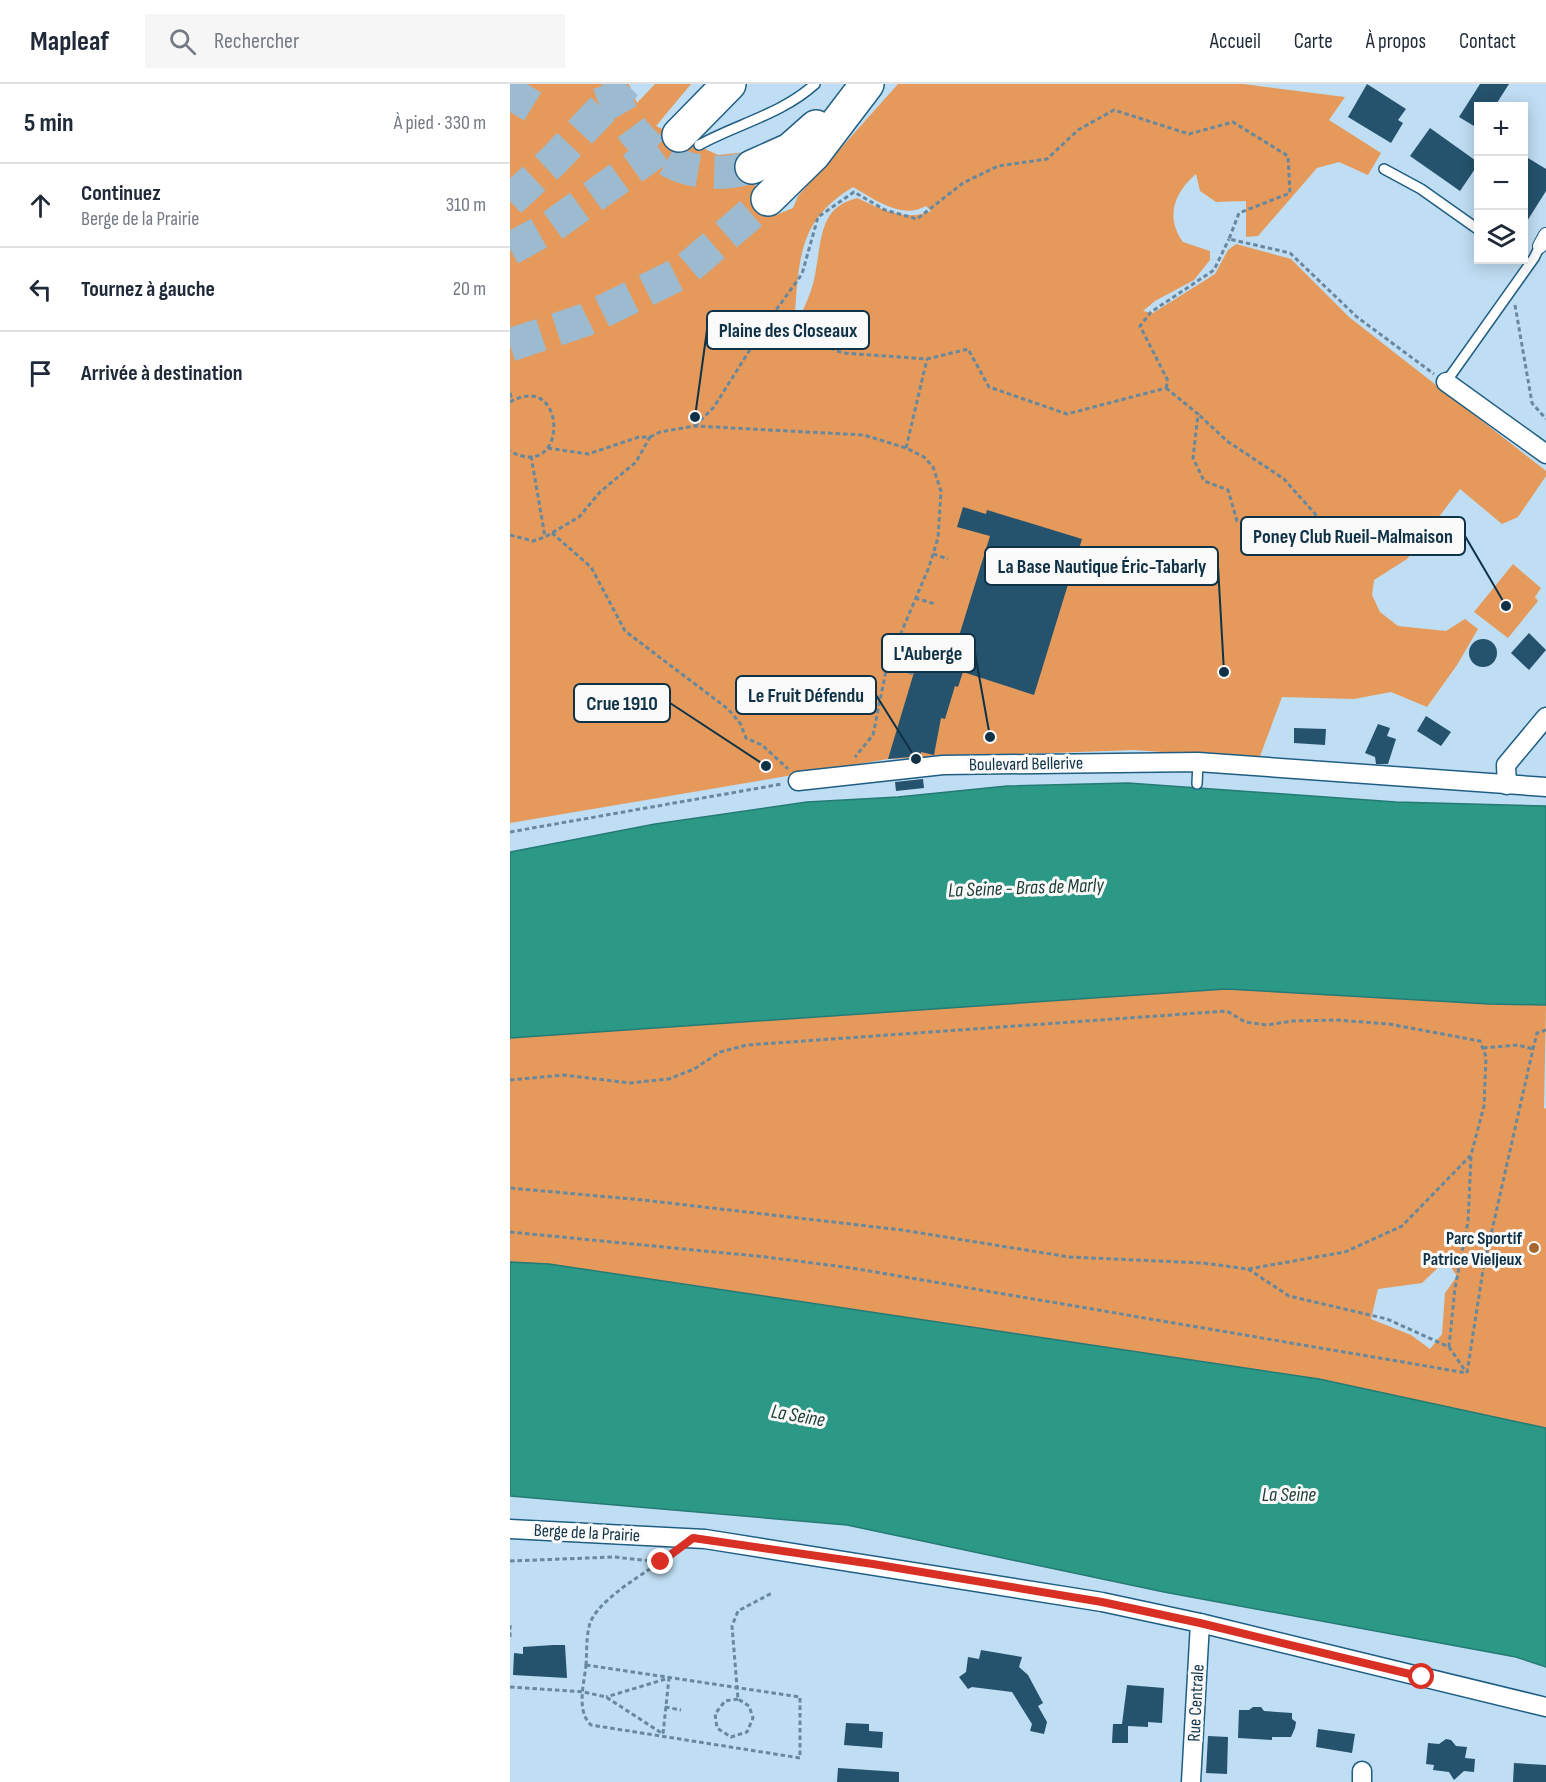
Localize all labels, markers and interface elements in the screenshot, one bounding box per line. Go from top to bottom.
search box [145,14,565,68]
text: Mapleaf [30,25,109,58]
icon: search [166,25,199,58]
text: Rechercher [214,28,299,55]
text: Accueil [1210,29,1261,54]
text: Carte [1294,29,1333,54]
text: À propos [1366,29,1426,54]
text: Contact [1459,29,1516,54]
map controls [1474,102,1528,264]
button: + [1474,102,1528,156]
text: 5 min [24,108,74,139]
text: À pied · 330 m [394,111,486,135]
button: − [1474,156,1528,210]
text: Continuez [81,180,161,207]
icon: ahead [24,189,57,222]
text: 310 m [446,193,486,217]
text: Berge de la Prairie [81,207,199,231]
button: layers [1474,210,1528,264]
icon: left [24,273,57,306]
text: Tournez à gauche [81,276,215,303]
text: 20 m [453,277,486,301]
callout: Plaine des Closeaux [707,311,869,349]
text: Plaine des Closeaux [719,319,858,343]
icon: arrive [24,357,57,390]
text: Arrivée à destination [81,360,243,387]
callout: Poney Club Rueil-Malmaison [1241,517,1465,555]
text: Poney Club Rueil-Malmaison [1253,525,1453,549]
callout: La Base Nautique Éric-Tabarly [985,547,1218,585]
text: La Base Nautique Éric-Tabarly [998,555,1207,579]
callout: L'Auberge [882,634,975,672]
text: L'Auberge [894,642,962,666]
callout: Le Fruit Défendu [736,676,876,714]
callout: Crue 1910 [574,684,670,722]
text: Le Fruit Défendu [748,684,864,708]
text: Crue 1910 [586,692,658,716]
street label: Boulevard Bellerive [969,753,1083,775]
water label: La Seine - Bras de Marly [948,873,1106,903]
place label: Parc Sportif Patrice Vieljeux [1423,1228,1522,1270]
marker: Parc Sportif Patrice Vieljeux [1527,1241,1541,1255]
water label: La Seine [769,1399,827,1433]
water label: La Seine [1262,1483,1316,1507]
street label: Berge de la Prairie [533,1520,641,1546]
route end [647,1548,673,1574]
route start [1408,1663,1434,1689]
street label: Rue Centrale [1183,1664,1209,1742]

